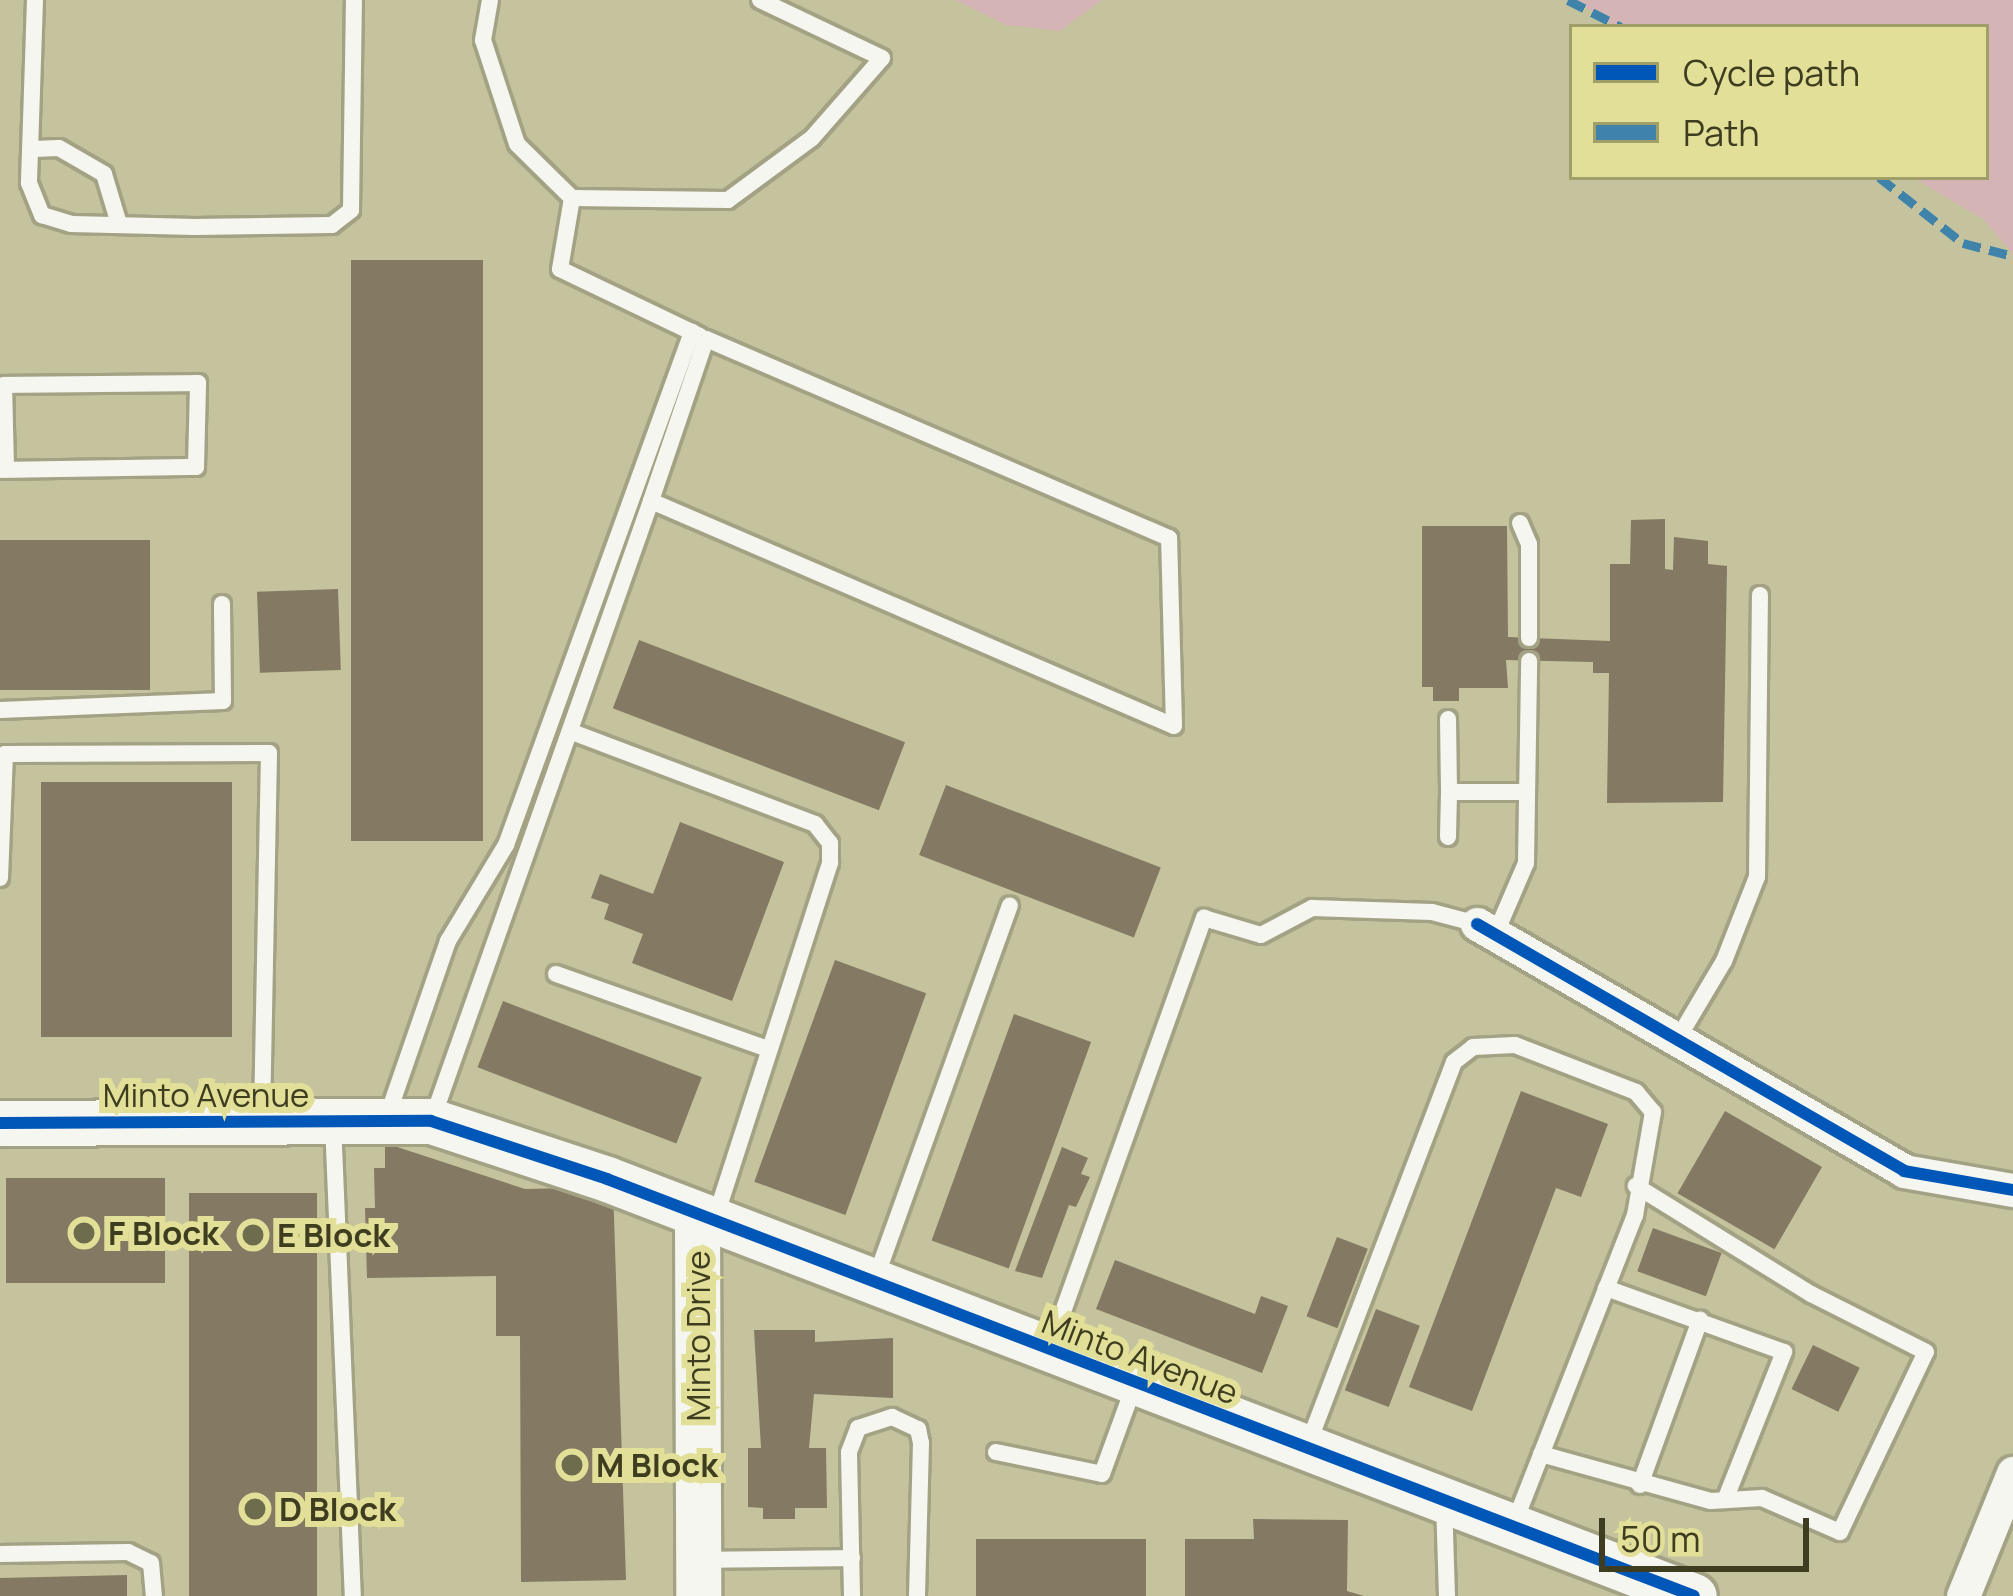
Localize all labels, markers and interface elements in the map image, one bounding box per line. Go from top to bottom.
legend [1569,24,1989,180]
text: Cycle path [1683,48,1860,97]
text: Path [1683,108,1760,157]
street label: Minto Avenue [103,1075,309,1115]
place label: F Block [108,1213,219,1253]
place label: E Block [277,1215,390,1255]
marker: F Block [71,1220,97,1246]
marker: E Block [240,1222,266,1248]
street label: Minto Drive [678,1251,718,1421]
street label: Minto Avenue [1036,1301,1244,1413]
place label: M Block [596,1445,718,1485]
marker: M Block [559,1452,585,1478]
place label: D Block [279,1489,396,1529]
scale bar [1605,1494,1815,1568]
marker: D Block [242,1496,268,1522]
text: 50 m [1620,1514,1700,1563]

